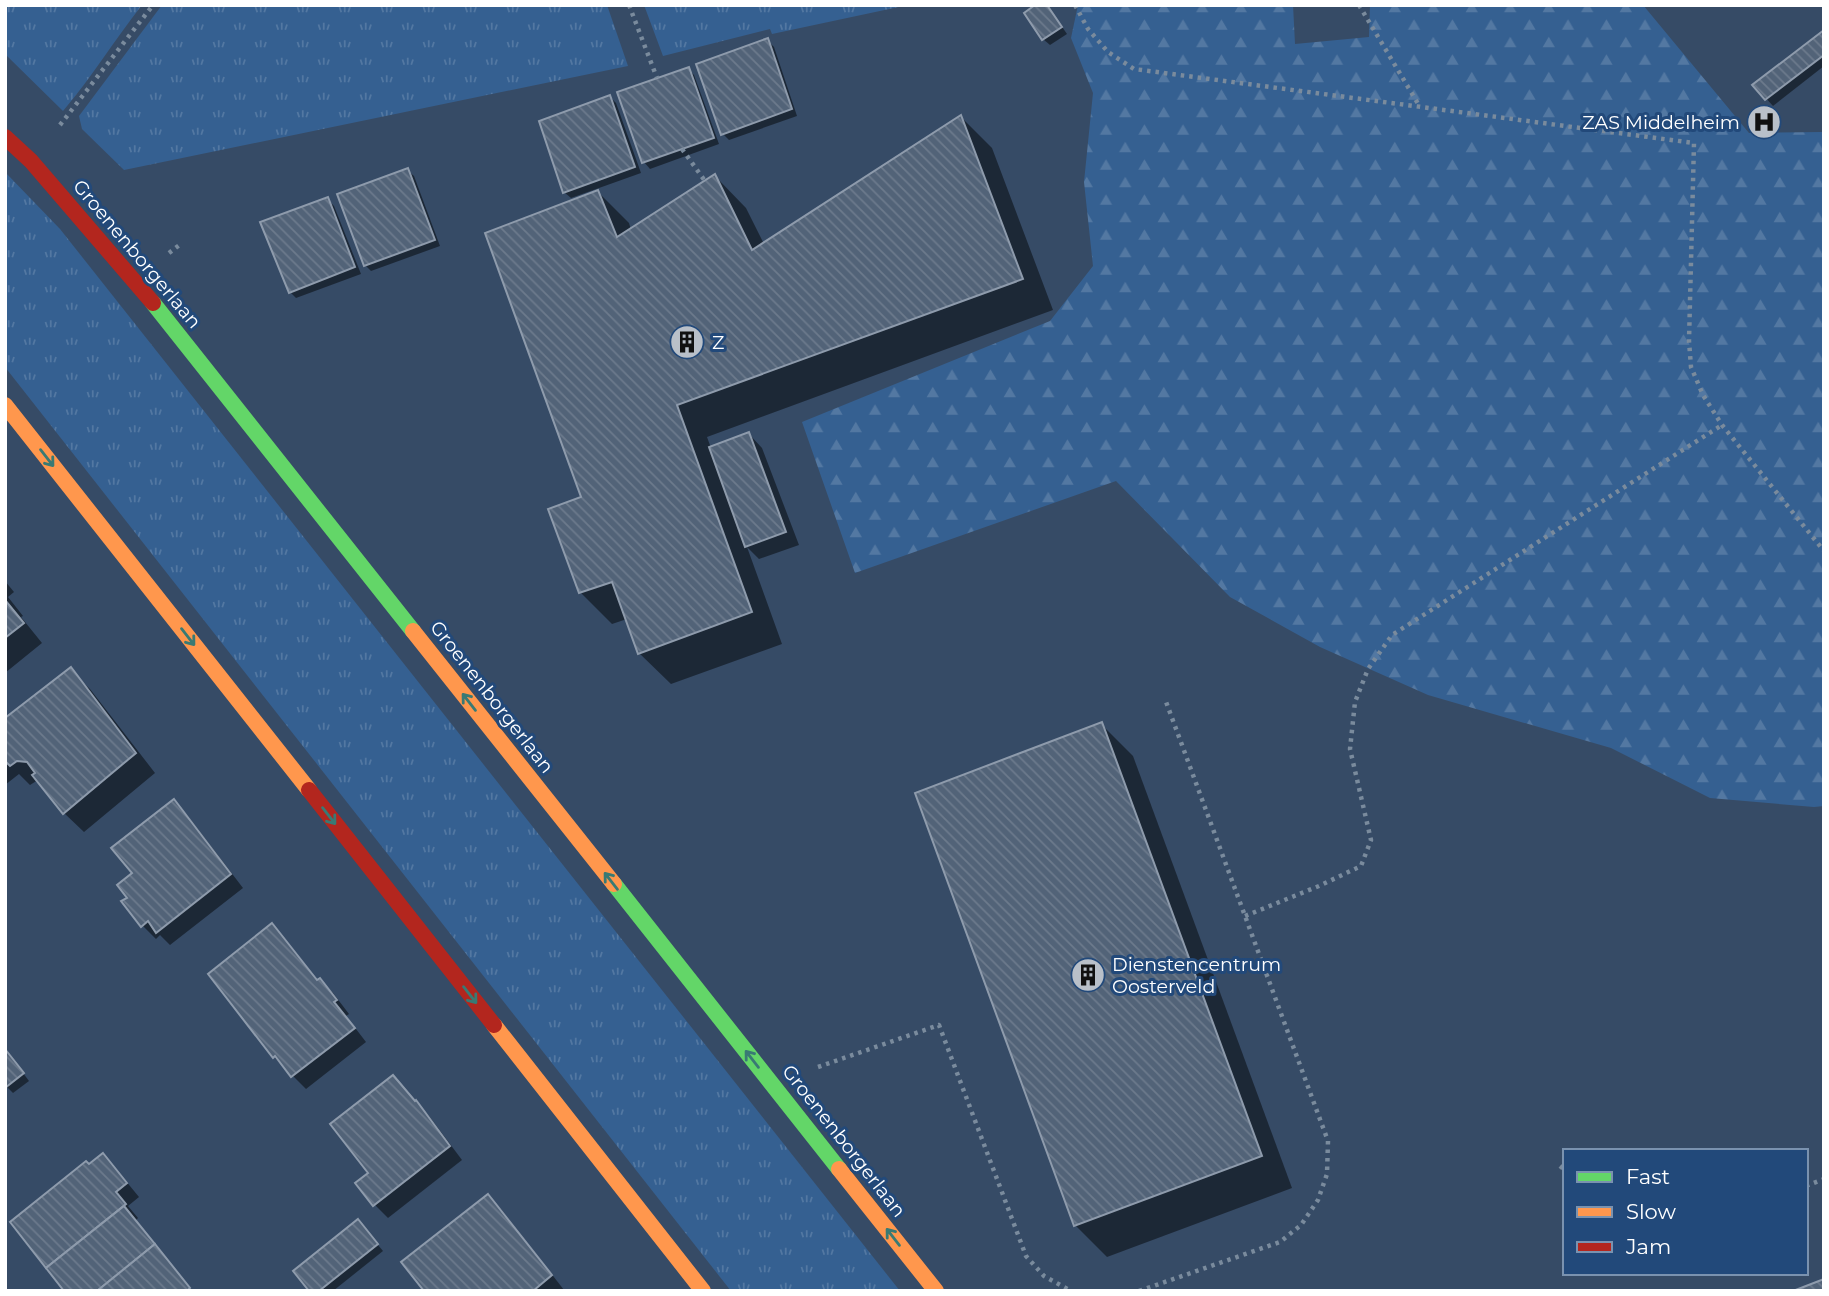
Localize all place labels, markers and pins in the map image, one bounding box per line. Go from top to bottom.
hospital icon: ZAS Middelheim [1745,103,1783,141]
place label: ZAS Middelheim [1582,111,1740,134]
building icon: Z [668,323,706,361]
place label: Z [712,331,724,354]
place label: Dienstencentrum Oosterveld [1112,953,1281,998]
building icon: Dienstencentrum Oosterveld [1069,956,1107,994]

